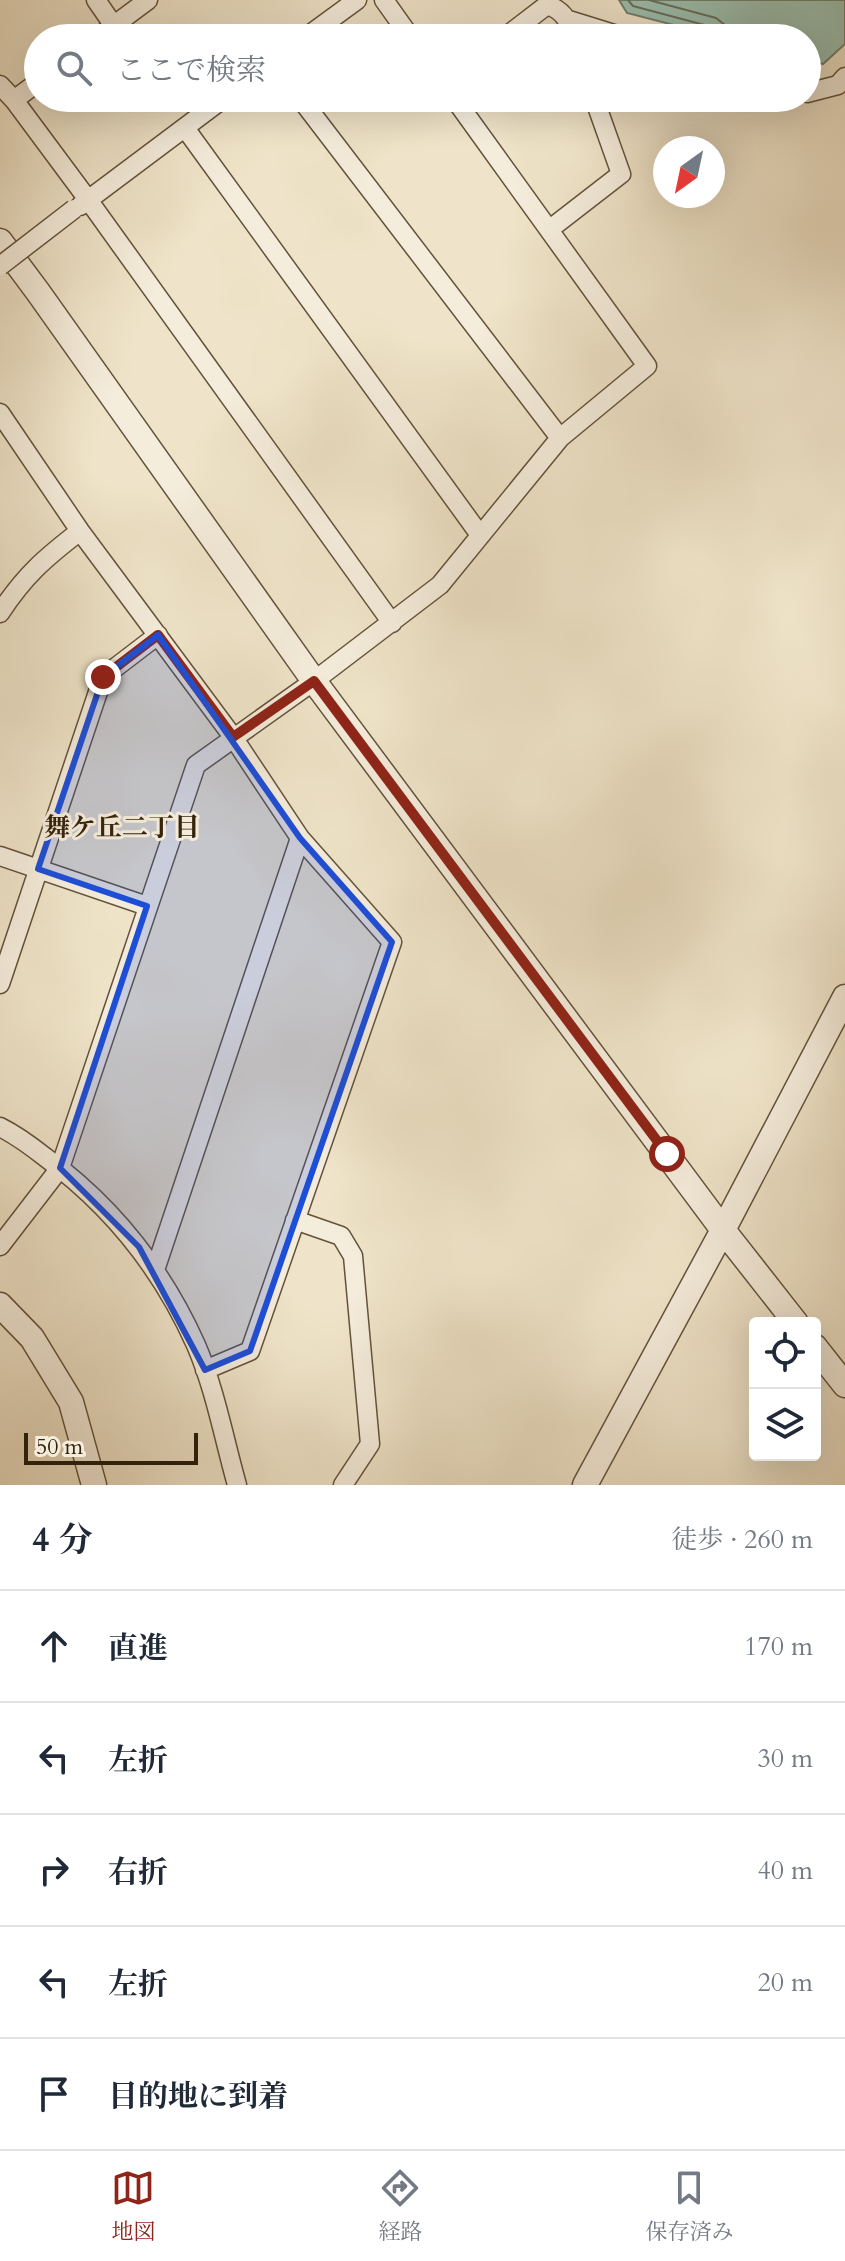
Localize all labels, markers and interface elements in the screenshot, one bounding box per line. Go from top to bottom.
search box [24,24,821,112]
icon: search [52,46,96,90]
text: ここで検索 [116,50,266,91]
north arrow [653,136,725,208]
route end [85,659,121,695]
district label: 舞ケ丘二丁目 [44,810,200,845]
route start [649,1136,685,1172]
map controls [749,1317,821,1461]
button: locate [749,1317,821,1389]
button: layers [749,1389,821,1461]
scale bar [24,1429,198,1465]
text: 50 m [36,1432,83,1462]
text: 4 分 [32,1517,93,1563]
text: 徒歩 · 260 m [672,1522,813,1557]
icon: ahead [32,1624,76,1668]
text: 直進 [108,1628,168,1669]
text: 170 m [744,1629,813,1664]
icon: left [32,1736,76,1780]
text: 左折 [108,1740,168,1781]
text: 30 m [757,1741,813,1776]
icon: right [32,1848,76,1892]
text: 右折 [108,1852,168,1893]
text: 40 m [757,1853,813,1888]
icon: left [32,1960,76,2004]
text: 左折 [108,1964,168,2005]
text: 20 m [757,1965,813,2000]
icon: arrive [32,2072,76,2116]
text: 目的地に到着 [108,2076,288,2117]
tab: 地図 [111,2166,156,2247]
tab: 経路 [378,2166,423,2247]
tab: 保存済み [645,2166,734,2247]

